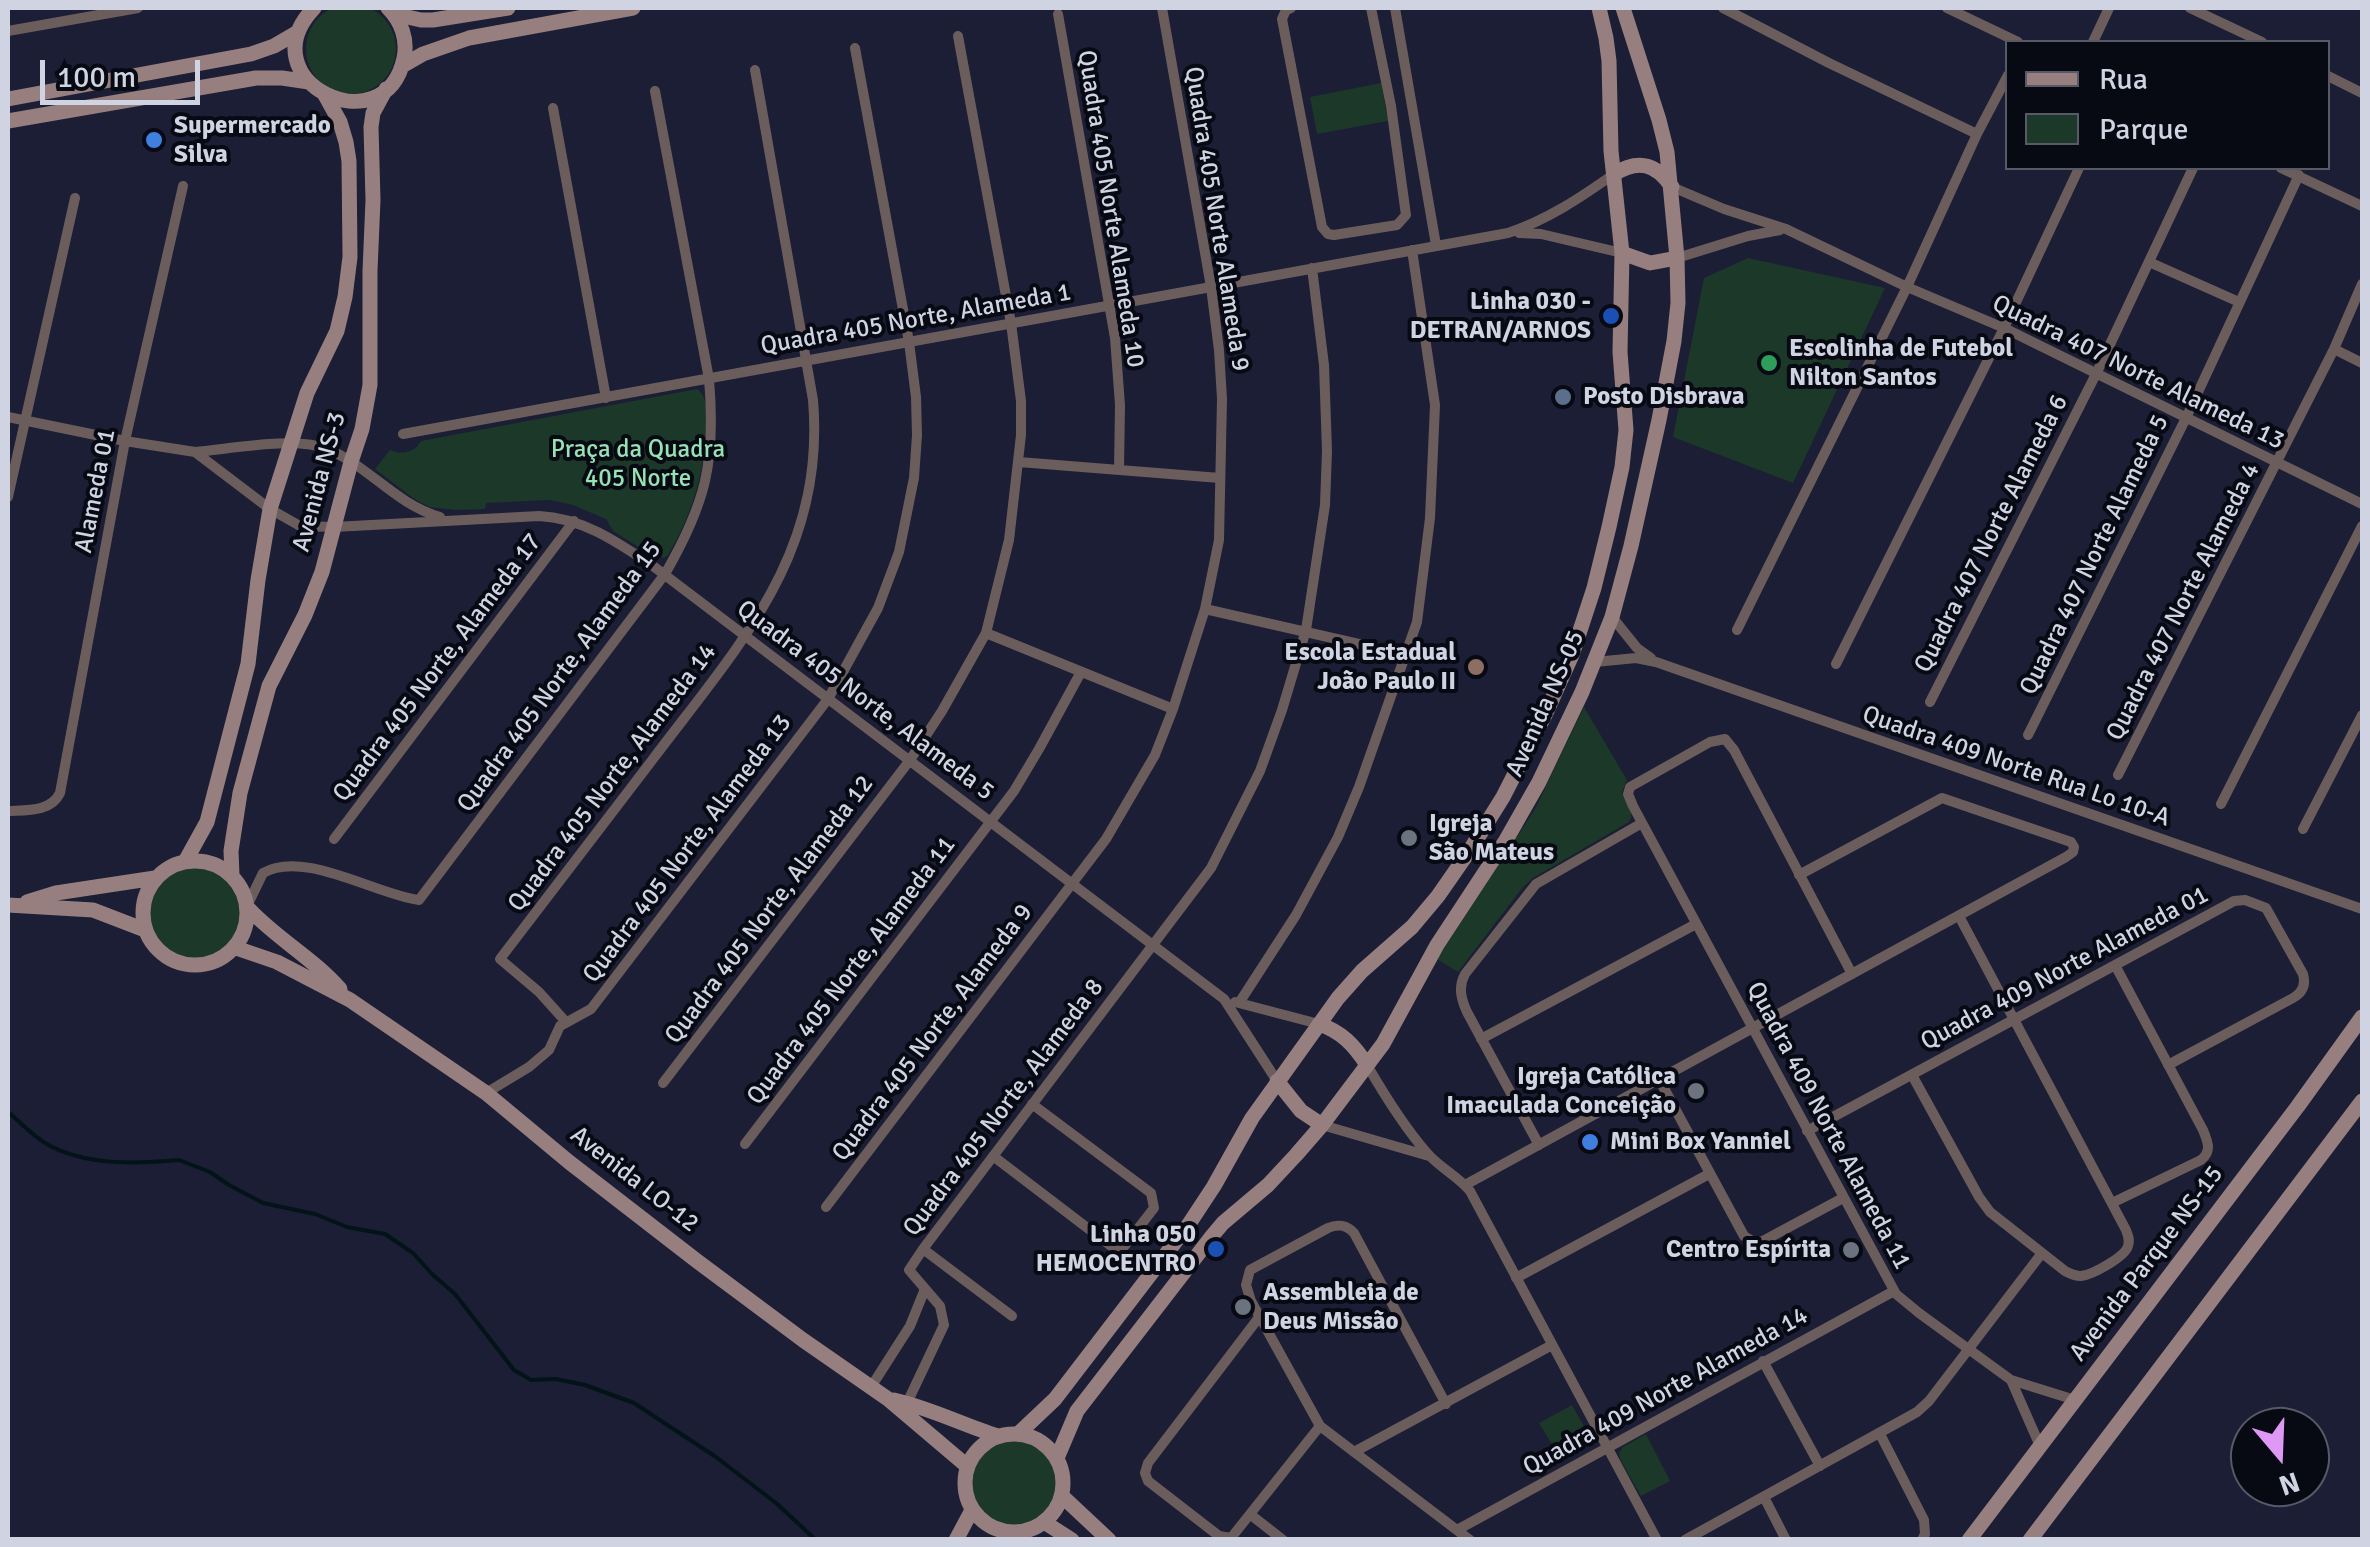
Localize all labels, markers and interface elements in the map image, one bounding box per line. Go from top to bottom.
scale bar [45,40,205,102]
legend [2005,40,2330,170]
street label: Quadra 405 Norte Alameda 10 [1070,48,1150,370]
text: 100 m [57,59,136,96]
text: Rua [2099,61,2148,98]
street label: Quadra 405 Norte Alameda 9 [1177,65,1255,373]
place label: Supermercado Silva [174,111,331,170]
text: Parque [2099,111,2189,148]
marker: Supermercado Silva [143,129,165,151]
street label: Quadra 405 Norte, Alameda 1 [759,278,1073,362]
place label: Linha 030 - DETRAN/ARNOS [1410,287,1591,346]
street label: Quadra 407 Norte Alameda 13 [1987,289,2289,457]
marker: Linha 030 - DETRAN/ARNOS [1600,305,1622,327]
place label: Escolinha de Futebol Nilton Santos [1789,334,2013,393]
marker: Escolinha de Futebol Nilton Santos [1758,352,1780,374]
place label: Posto Disbrava [1583,382,1744,412]
marker: Posto Disbrava [1552,386,1574,408]
street label: Quadra 407 Norte Alameda 6 [1909,390,2075,678]
street label: Avenida NS-3 [287,409,353,555]
street label: Quadra 407 Norte Alameda 5 [2014,410,2176,700]
street label: Alameda 01 [69,426,123,556]
park label: Praça da Quadra 405 Norte [551,435,725,494]
street label: Quadra 407 Norte Alameda 4 [2101,458,2267,746]
street label: Quadra 405 Norte, Alameda 17 [327,528,549,808]
street label: Quadra 405 Norte, Alameda 15 [451,536,669,818]
street label: Quadra 405 Norte, Alameda 5 [730,594,1000,808]
street label: Avenida NS-05 [1500,626,1592,782]
street label: Quadra 405 Norte, Alameda 14 [502,638,724,918]
place label: Escola Estadual João Paulo II [1284,638,1456,697]
marker: Escola Estadual João Paulo II [1465,656,1487,678]
street label: Quadra 409 Norte Rua Lo 10-A [1858,700,2174,834]
street label: Quadra 405 Norte, Alameda 13 [577,709,799,989]
street label: Quadra 405 Norte, Alameda 12 [659,770,881,1050]
place label: Igreja São Mateus [1429,809,1554,868]
marker: Igreja São Mateus [1398,827,1420,849]
street label: Quadra 405 Norte, Alameda 11 [741,831,963,1111]
street label: Quadra 409 Norte Alameda 01 [1916,880,2214,1058]
street label: Quadra 405 Norte, Alameda 9 [826,898,1040,1168]
street label: Quadra 405 Norte, Alameda 8 [897,973,1111,1243]
street label: Quadra 409 Norte Alameda 11 [1739,977,1917,1275]
place label: Igreja Católica Imaculada Conceição [1446,1062,1676,1121]
marker: Igreja Católica Imaculada Conceição [1685,1080,1707,1102]
street label: Avenida LO-12 [564,1121,704,1239]
place label: Mini Box Yanniel [1610,1127,1791,1157]
marker: Mini Box Yanniel [1579,1131,1601,1153]
street label: Avenida Parque NS-15 [2064,1160,2230,1368]
place label: Linha 050 HEMOCENTRO [1036,1220,1196,1279]
place label: Centro Espírita [1666,1235,1831,1265]
marker: Linha 050 HEMOCENTRO [1205,1238,1227,1260]
marker: Centro Espírita [1840,1239,1862,1261]
place label: Assembleia de Deus Missão [1263,1278,1419,1337]
marker: Assembleia de Deus Missão [1232,1296,1254,1318]
street label: Quadra 409 Norte Alameda 14 [1518,1301,1814,1483]
north arrow [2230,1407,2330,1507]
text: N [2274,1464,2304,1503]

